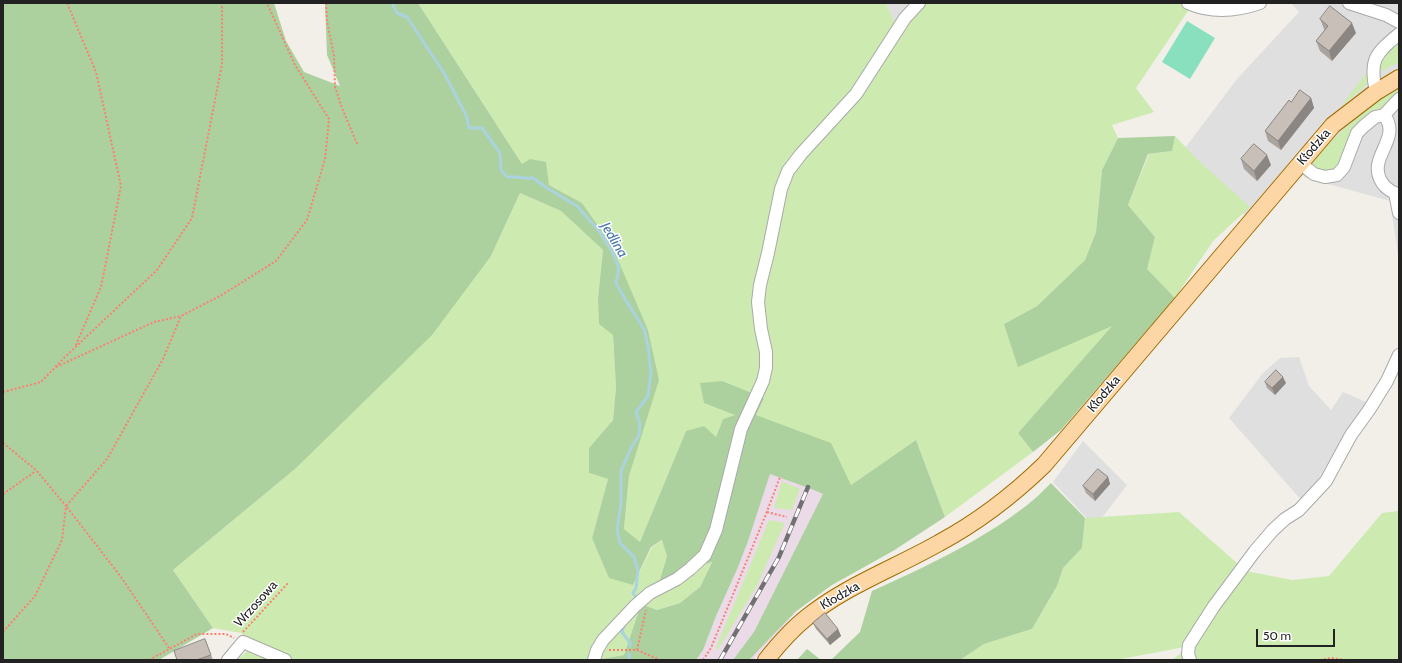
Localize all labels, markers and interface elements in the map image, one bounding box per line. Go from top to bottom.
street label: Kłodzka [1294,126,1334,168]
water label: Jedlina [597,219,631,261]
street label: Kłodzka [1084,373,1124,415]
street label: Wrzosowa [231,578,281,630]
street label: Kłodzka [818,579,862,613]
scale bar [1258,621,1337,647]
text: 50 m [1263,628,1291,643]

